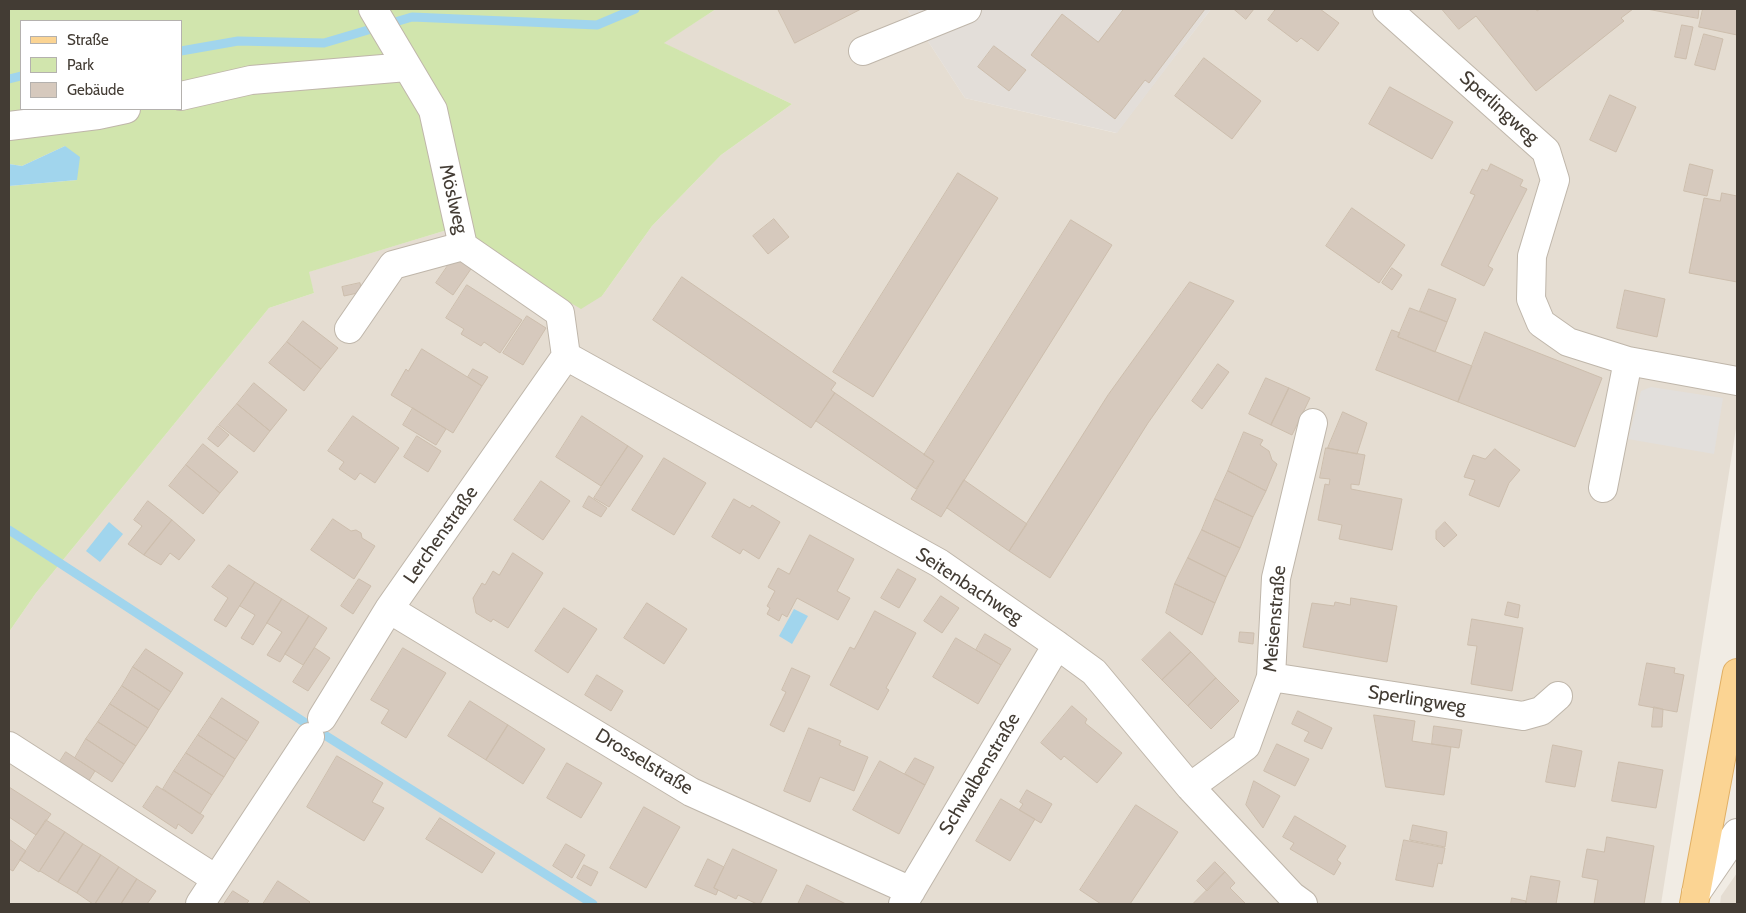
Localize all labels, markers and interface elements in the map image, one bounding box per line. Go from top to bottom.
legend [20,20,182,110]
text: Straße [67,31,109,49]
text: Park [67,56,94,74]
street label: Sperlingweg [1455,66,1543,150]
text: Gebäude [67,81,124,99]
street label: Möslweg [434,162,472,236]
street label: Lerchenstraße [399,482,483,588]
street label: Seitenbachweg [911,543,1027,629]
street label: Meisenstraße [1259,565,1291,673]
street label: Sperlingweg [1366,681,1468,719]
street label: Schwalbenstraße [935,709,1025,839]
street label: Drosselstraße [591,724,697,800]

